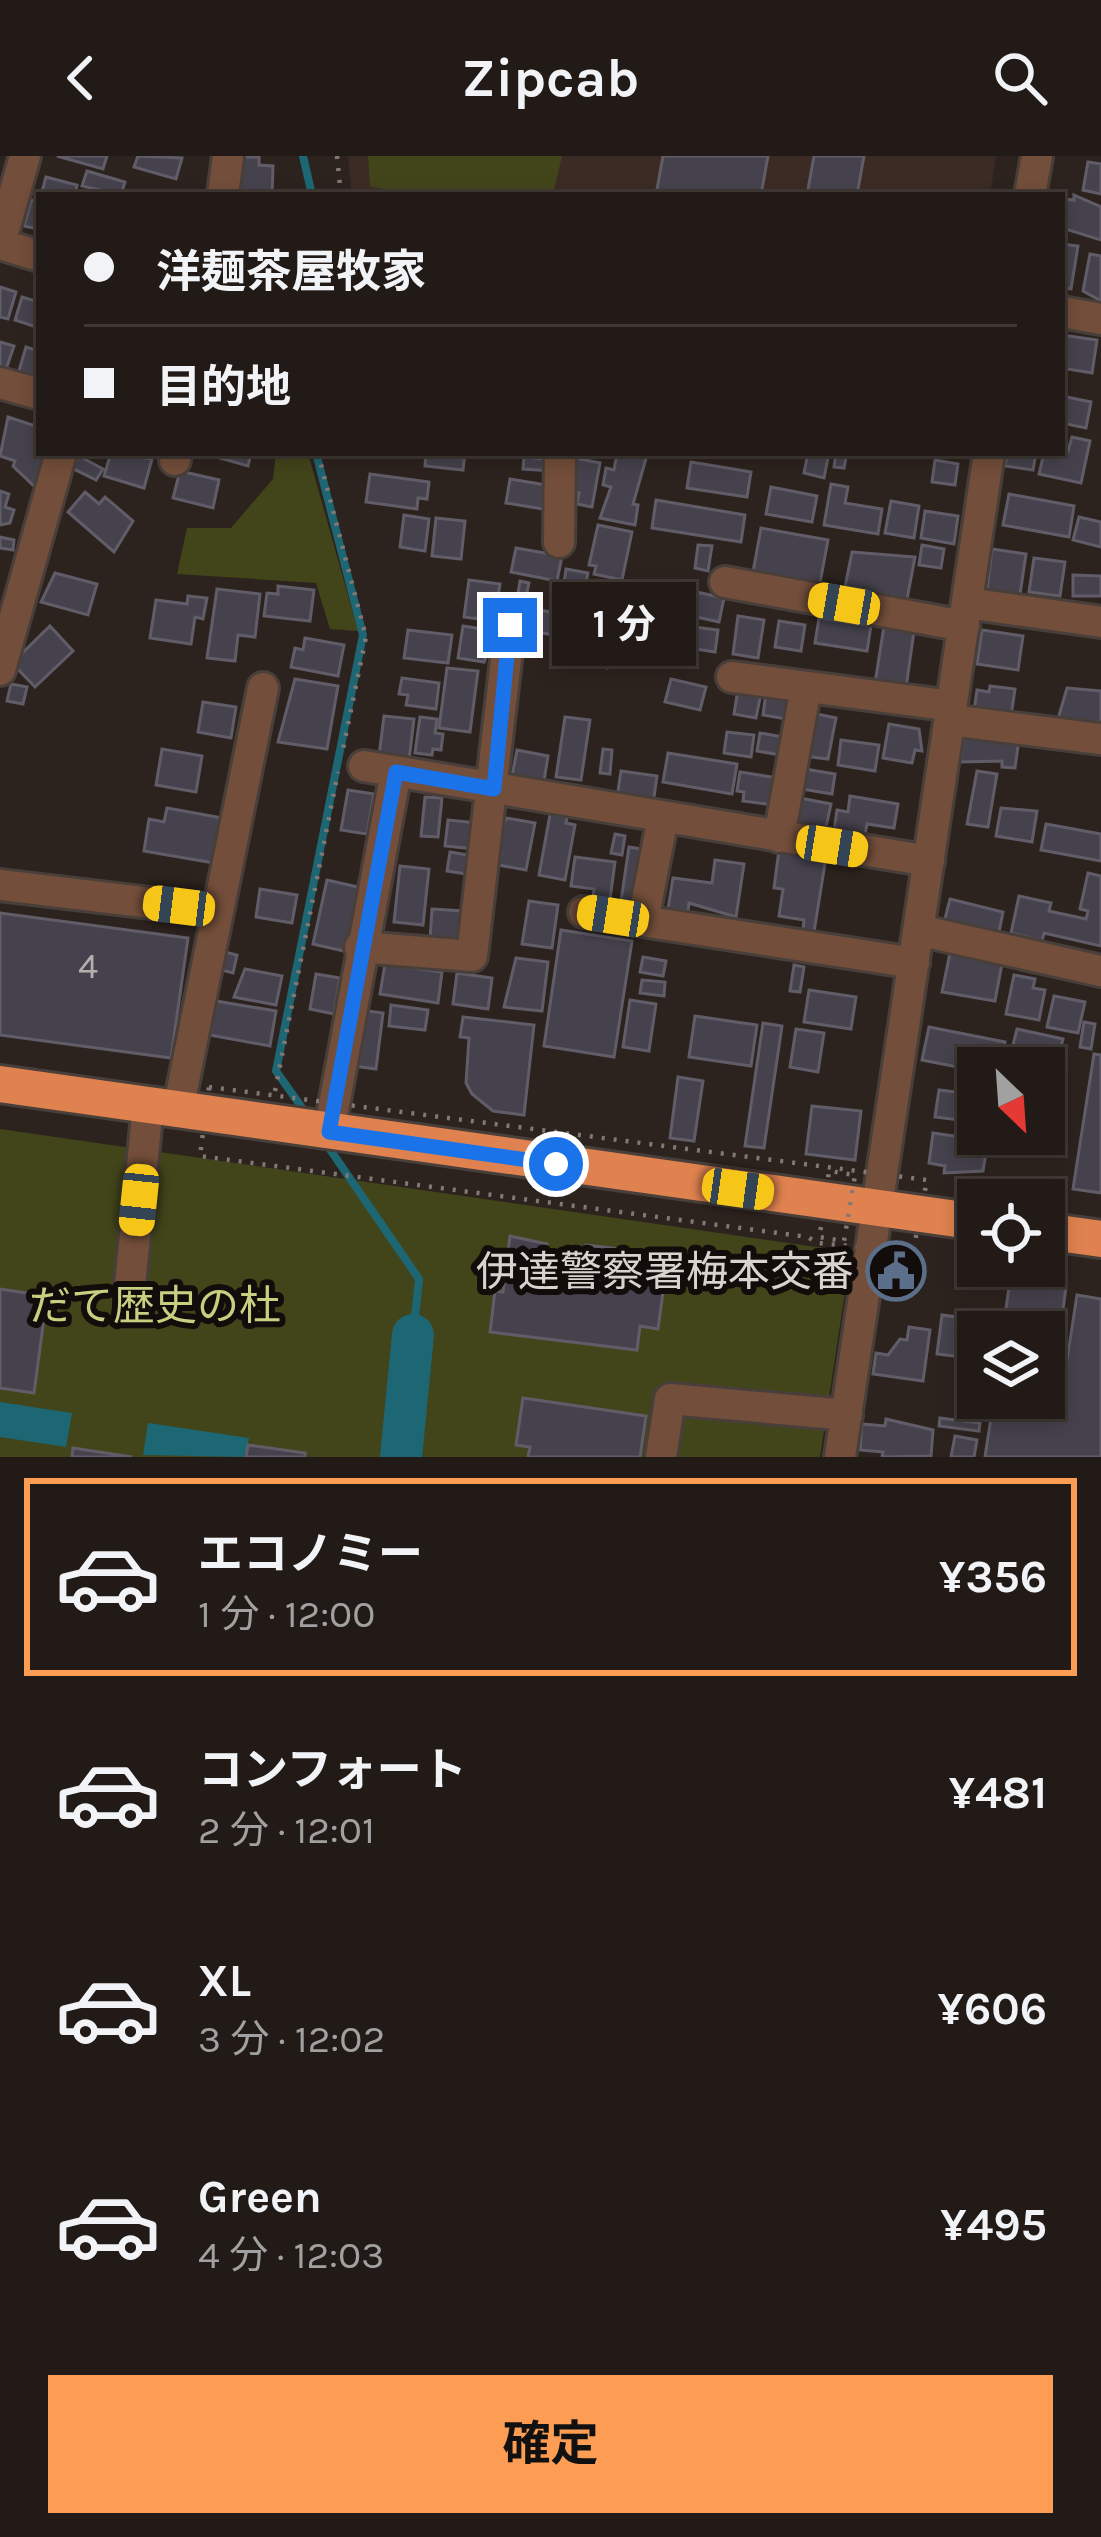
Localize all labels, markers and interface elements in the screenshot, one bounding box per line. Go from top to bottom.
icon: back [48,45,114,111]
icon: search [987,45,1053,111]
text: Zipcab [462,46,639,110]
text: 洋麺茶屋牧家 [156,246,426,298]
text: 目的地 [156,361,291,413]
car [805,580,883,628]
callout: 1 分 [552,583,696,667]
route end [483,598,537,652]
text: 1 分 [593,601,655,647]
car [794,823,870,869]
car [141,884,217,928]
car [575,893,651,939]
house number: 4 [78,945,98,987]
north arrow [957,1047,1065,1155]
map controls [957,1047,1065,1419]
route start [529,1137,583,1191]
car [117,1162,161,1238]
car [700,1166,776,1212]
button: locate [957,1179,1065,1287]
public building icon: 伊達警察署梅本交番 [865,1240,927,1302]
place label: 伊達警察署梅本交番 [476,1247,854,1297]
park label: だて歴史の杜 [29,1281,281,1331]
button: layers [957,1311,1065,1419]
icon: car [54,1523,162,1631]
text: エコノミー [198,1528,423,1580]
text: ¥356 [939,1551,1047,1603]
text: 1 分 · 12:00 [198,1591,375,1637]
icon: car [54,1739,162,1847]
text: コンフォート [198,1744,467,1796]
text: ¥481 [949,1767,1047,1819]
text: 2 分 · 12:01 [198,1807,375,1853]
icon: car [54,1955,162,2063]
text: XL [198,1955,251,2007]
text: ¥606 [938,1983,1047,2035]
text: 3 分 · 12:02 [198,2016,385,2062]
icon: car [54,2171,162,2279]
text: Green [198,2171,322,2223]
text: ¥495 [940,2199,1047,2251]
text: 4 分 · 12:03 [198,2232,384,2278]
button: 確定 [48,2375,1053,2513]

